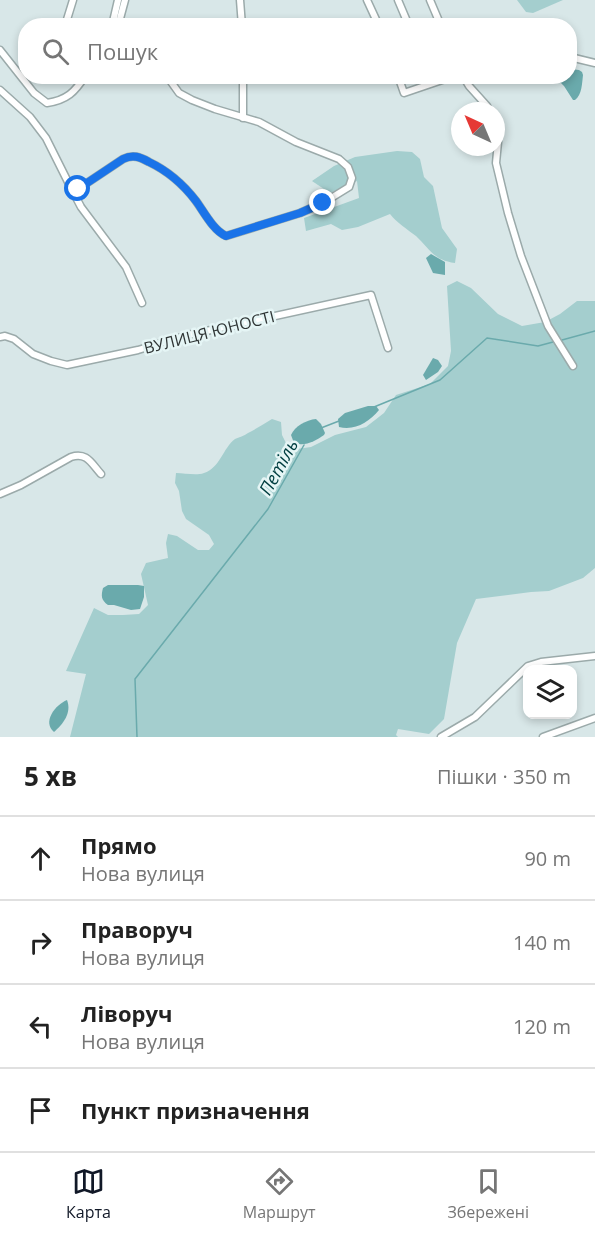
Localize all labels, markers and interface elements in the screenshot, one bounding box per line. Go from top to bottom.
search box [18,18,577,84]
icon: search [39,35,72,68]
text: Пошук [87,36,158,66]
north arrow [451,102,505,156]
route start [64,175,90,201]
route end [309,189,335,215]
street label: ВУЛИЦЯ ЮНОСТІ [141,305,277,359]
water label: Петіль [253,435,303,499]
map controls [523,665,577,719]
button: layers [523,665,577,719]
text: 5 хв [24,758,77,794]
text: Пішки · 350 m [437,763,571,790]
text: Прямо [81,830,157,860]
icon: ahead [24,842,57,875]
text: 90 m [524,845,571,872]
text: Нова вулиця [81,860,205,887]
text: Праворуч [81,914,193,944]
icon: right [24,926,57,959]
text: 140 m [513,929,571,956]
text: Нова вулиця [81,944,205,971]
text: Ліворуч [81,998,172,1028]
icon: left [24,1010,57,1043]
text: 120 m [513,1013,571,1040]
text: Нова вулиця [81,1028,205,1055]
icon: arrive [24,1094,57,1127]
text: Пункт призначення [81,1095,310,1125]
tab: Карта [66,1165,111,1223]
tab: Маршрут [243,1165,315,1223]
tab: Збережені [447,1165,529,1223]

